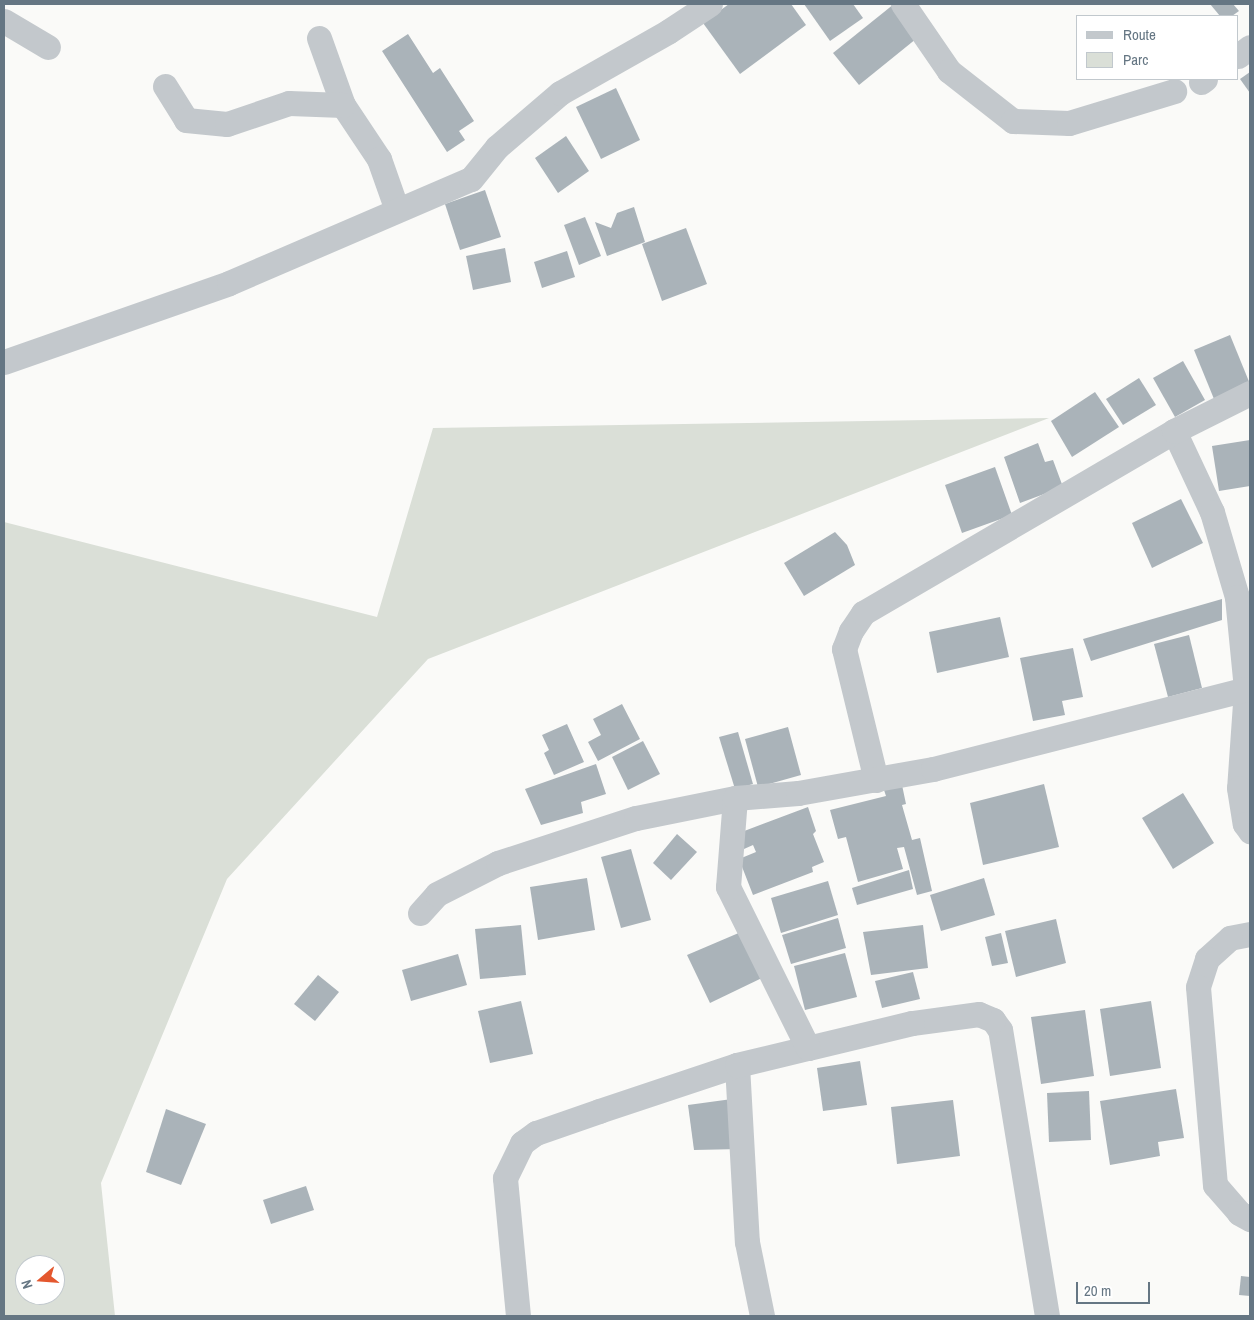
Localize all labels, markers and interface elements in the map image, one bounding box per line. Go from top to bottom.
legend [1076,15,1239,80]
text: Route [1123,24,1156,45]
text: Parc [1123,49,1148,70]
north arrow [15,1255,65,1305]
scale bar [1079,1272,1153,1304]
text: N [17,1278,37,1291]
text: 20 m [1084,1280,1111,1301]

